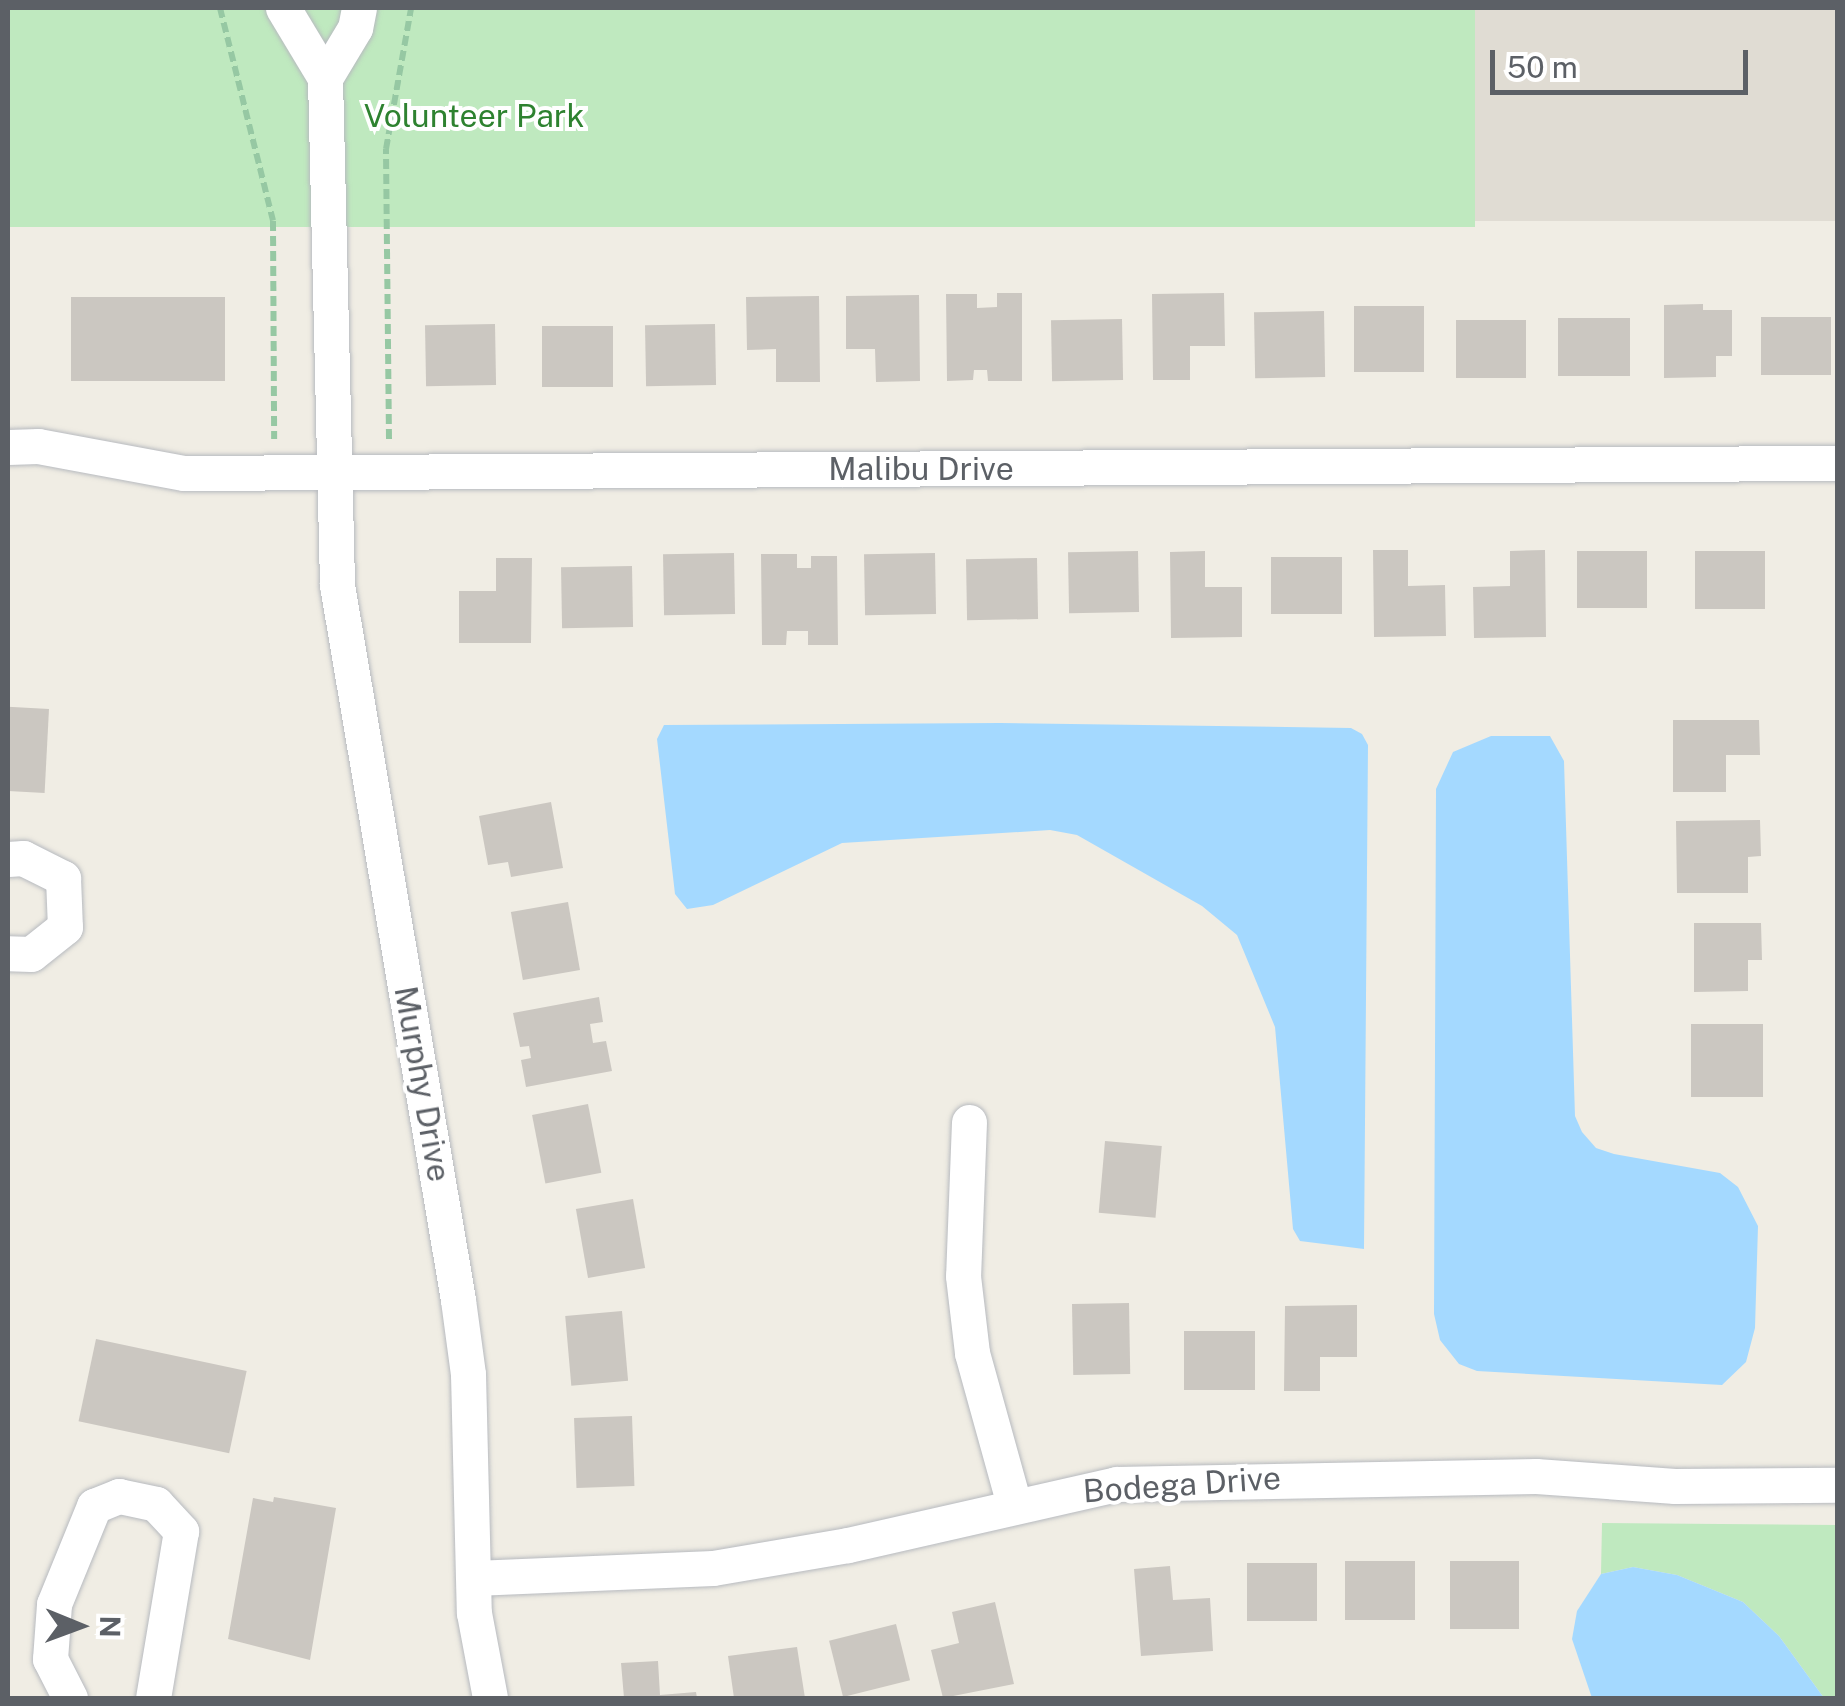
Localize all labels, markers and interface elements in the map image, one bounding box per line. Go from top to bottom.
scale bar [1495,30,1752,92]
text: 50 m [1507,49,1578,85]
park label: Volunteer Park [364,97,584,135]
street label: Malibu Drive [828,450,1014,488]
street label: Murphy Drive [386,983,458,1185]
street label: Bodega Drive [1082,1459,1282,1511]
north arrow [30,1576,130,1676]
text: N [94,1615,127,1638]

